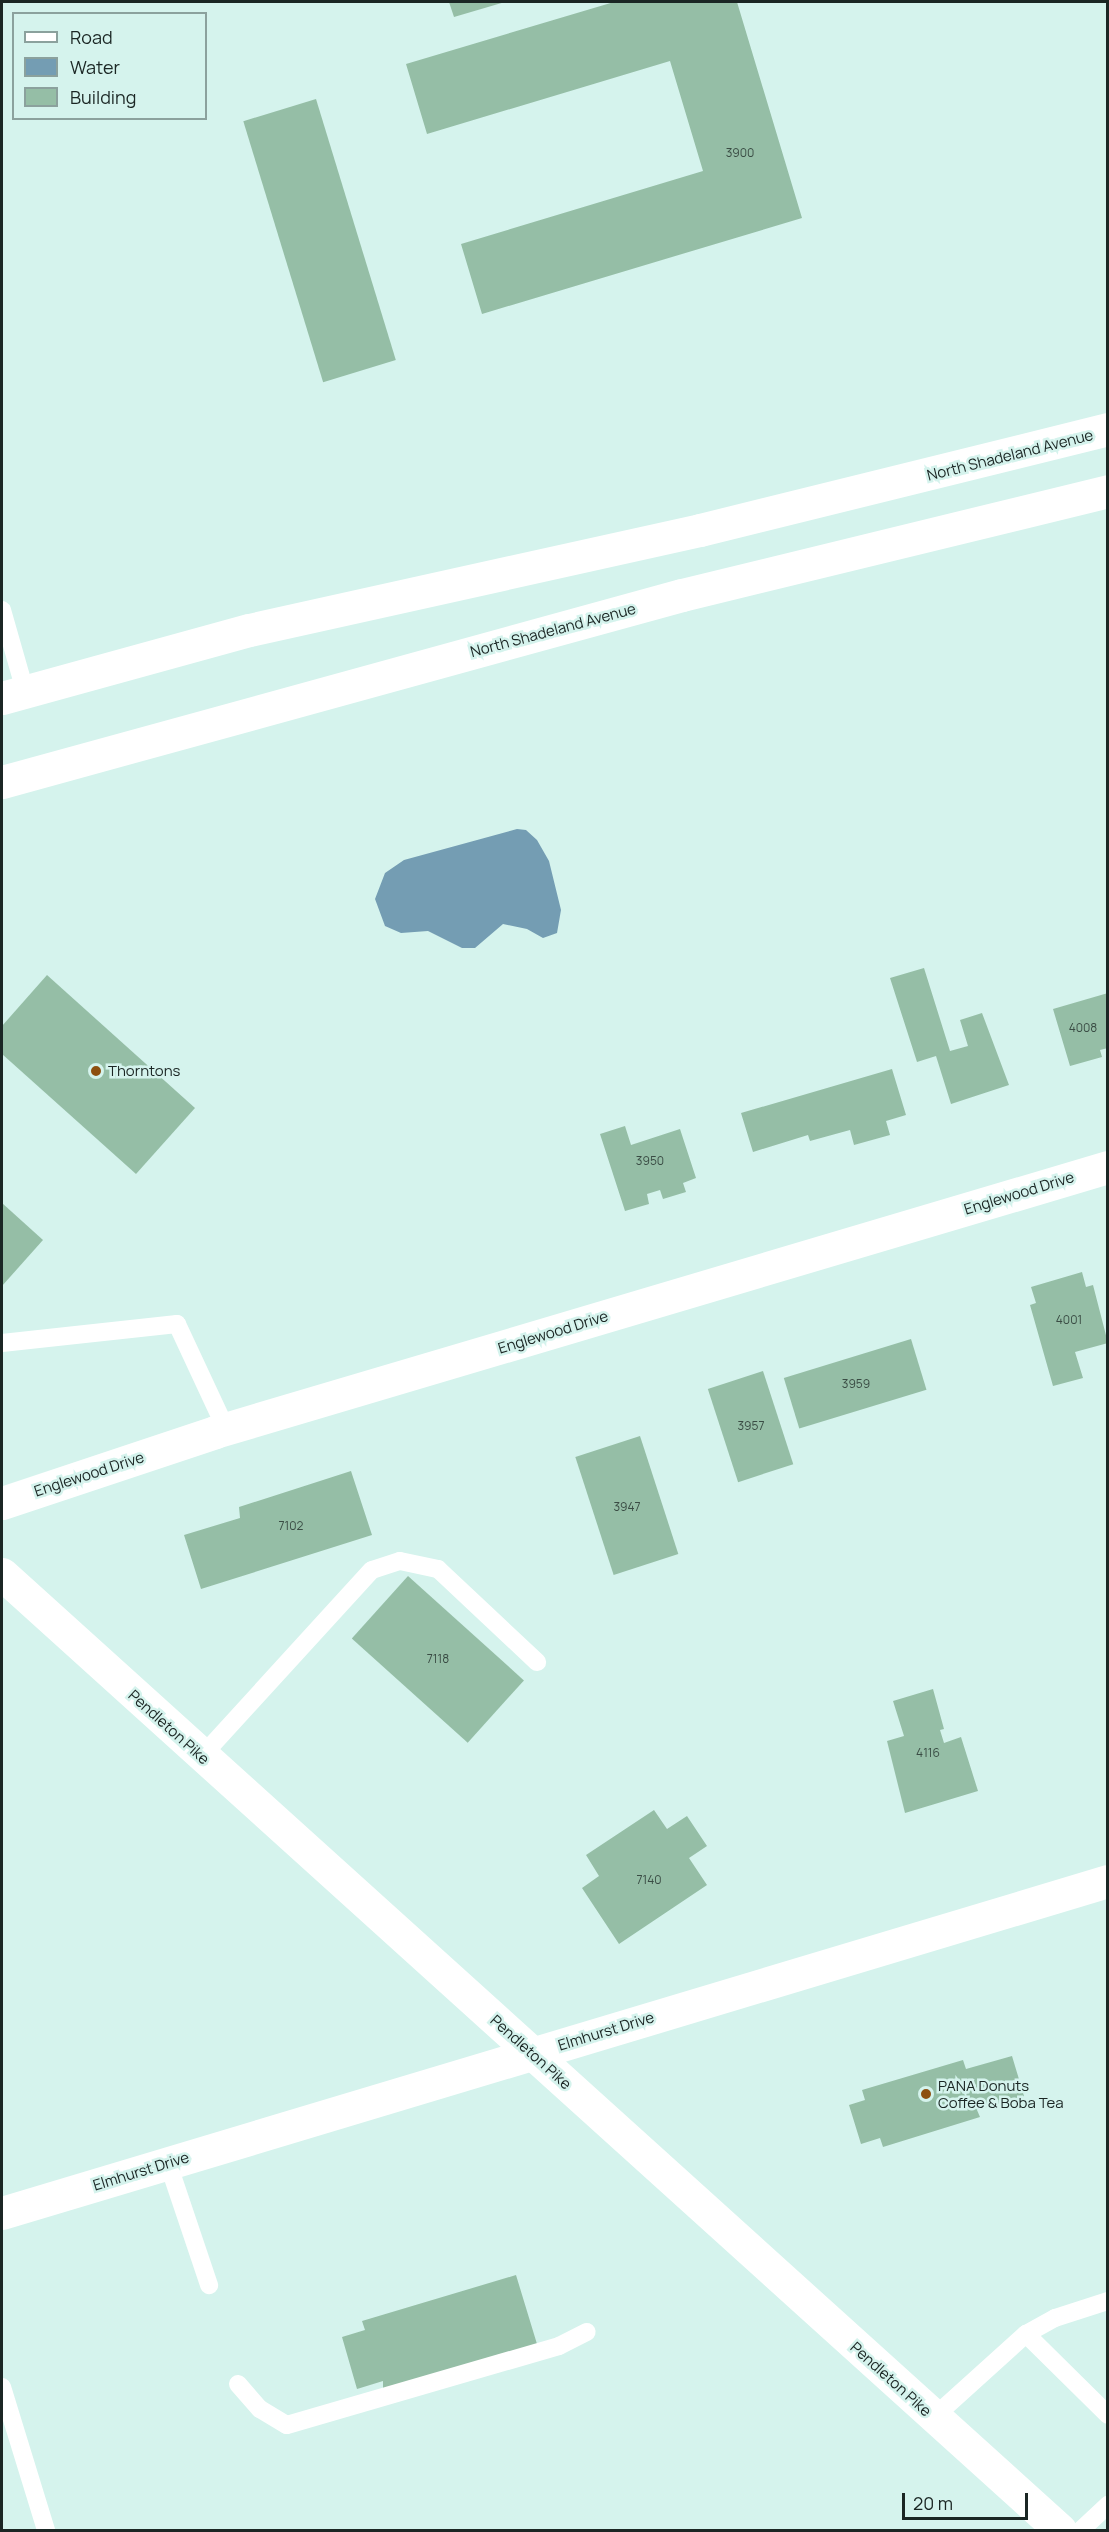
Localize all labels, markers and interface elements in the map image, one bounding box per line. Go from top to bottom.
legend [12,12,207,120]
text: Road [70,25,113,49]
text: Water [70,55,120,79]
text: Building [70,85,136,109]
house number: 3900 [726,146,754,160]
street label: North Shadeland Avenue [925,426,1095,484]
street label: North Shadeland Avenue [468,599,638,661]
house number: 4008 [1069,1021,1097,1035]
place label: Thorntons [108,1062,180,1080]
marker: Thorntons [89,1064,103,1078]
house number: 3950 [636,1154,664,1168]
street label: Englewood Drive [962,1168,1076,1218]
street label: Englewood Drive [496,1307,610,1357]
house number: 4001 [1056,1313,1082,1327]
house number: 3959 [842,1377,870,1391]
house number: 3957 [737,1419,765,1433]
street label: Englewood Drive [32,1448,146,1500]
house number: 3947 [613,1500,641,1514]
house number: 7102 [279,1519,303,1533]
house number: 7118 [427,1652,449,1666]
street label: Pendleton Pike [125,1686,213,1768]
house number: 4116 [916,1746,940,1760]
house number: 7140 [636,1873,662,1887]
street label: Elmhurst Drive [556,2008,656,2054]
street label: Pendleton Pike [487,2011,575,2093]
place label: PANA Donuts Coffee & Boba Tea [938,2076,1064,2111]
marker: PANA Donuts Coffee & Boba Tea [919,2087,933,2101]
street label: Elmhurst Drive [91,2148,191,2194]
street label: Pendleton Pike [847,2338,935,2420]
scale bar [905,2481,1031,2519]
text: 20 m [913,2491,953,2515]

